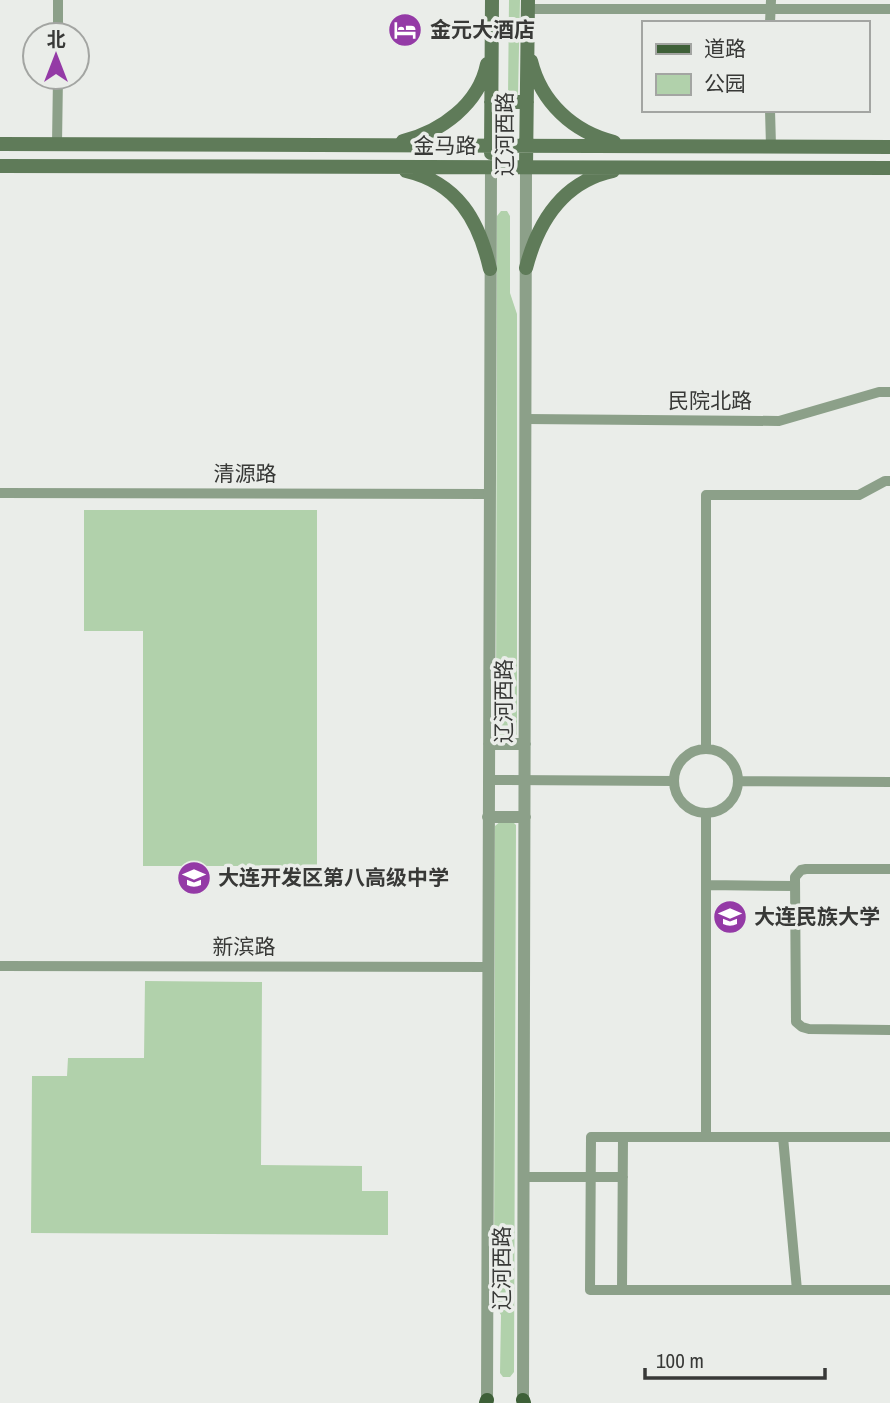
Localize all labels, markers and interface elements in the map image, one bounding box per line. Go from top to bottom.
hotel icon: 金元大酒店 [386,11,424,49]
place label: 金元大酒店 [430,15,535,44]
north arrow [21,21,91,91]
legend [642,21,869,112]
text: 北 [46,26,66,52]
text: 道路 [704,34,746,63]
text: 公园 [704,69,746,98]
street label: 辽河西路 [490,92,519,176]
street label: 金马路 [414,131,477,160]
street label: 民院北路 [668,386,752,415]
street label: 清源路 [214,459,277,488]
street label: 辽河西路 [489,659,518,743]
school or university icon: 大连开发区第八高级中学 [175,859,213,897]
place label: 大连开发区第八高级中学 [218,863,449,892]
school or university icon: 大连民族大学 [711,898,749,936]
place label: 大连民族大学 [754,902,880,931]
street label: 新滨路 [213,932,276,961]
street label: 辽河西路 [487,1226,516,1310]
scale bar [645,1336,825,1380]
text: 100 m [656,1346,704,1375]

